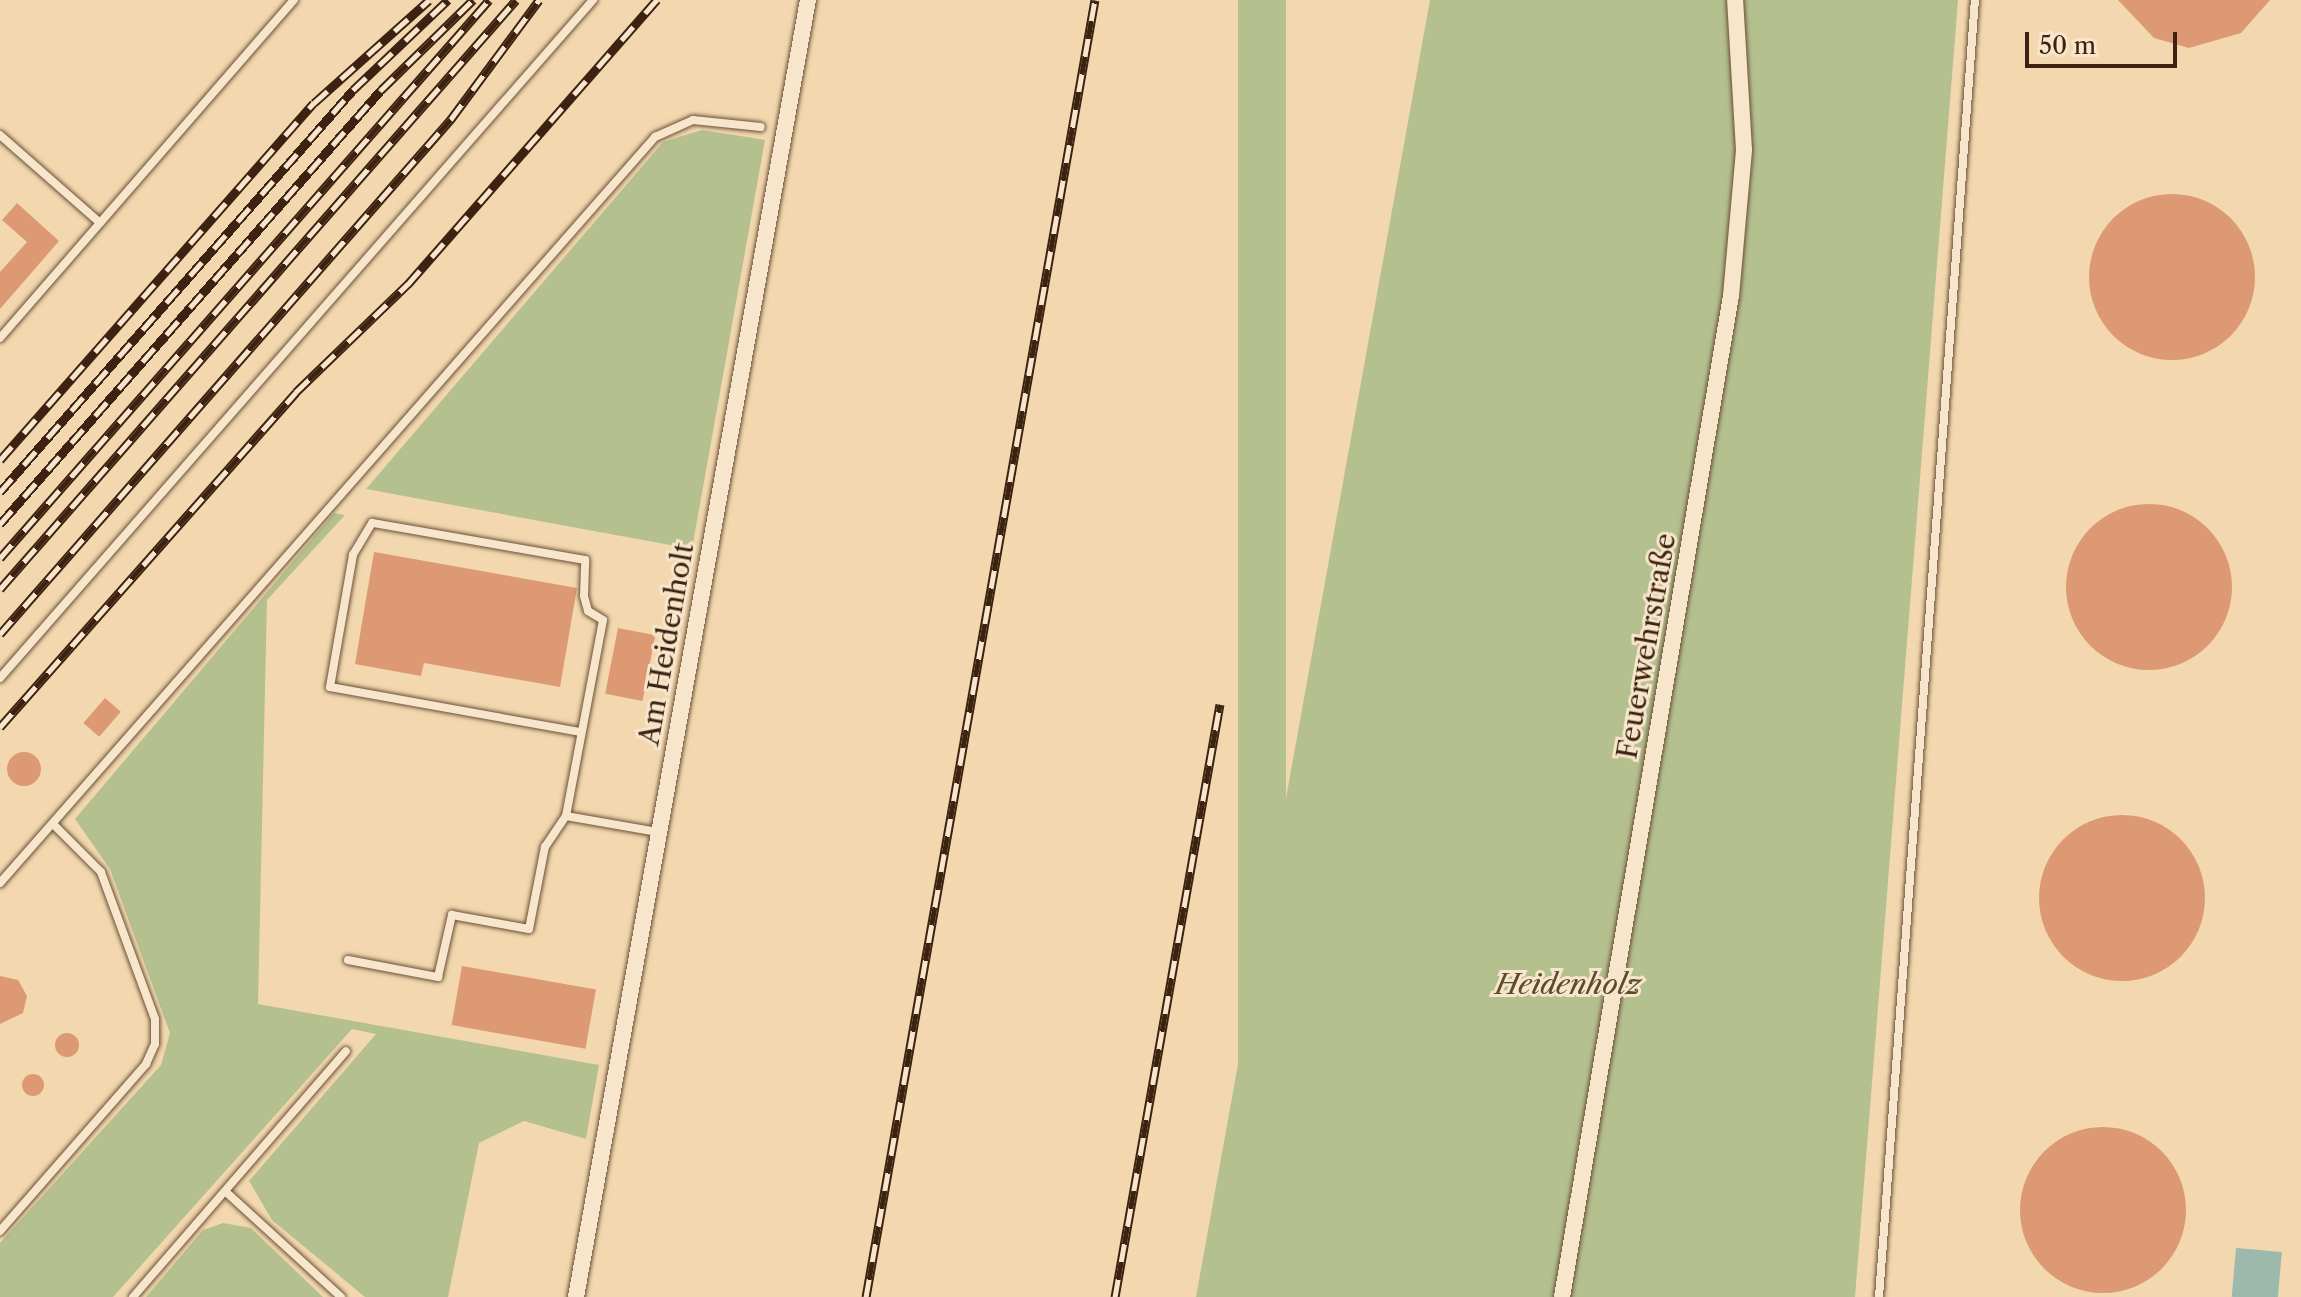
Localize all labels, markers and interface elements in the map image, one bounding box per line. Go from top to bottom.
scale bar [2029,16,2181,66]
text: 50 m [2039,31,2096,60]
street label: Feuerwehrstraße [1610,531,1682,761]
street label: Am Heidenholt [632,540,700,748]
park label: Heidenholz [1495,967,1641,1001]

